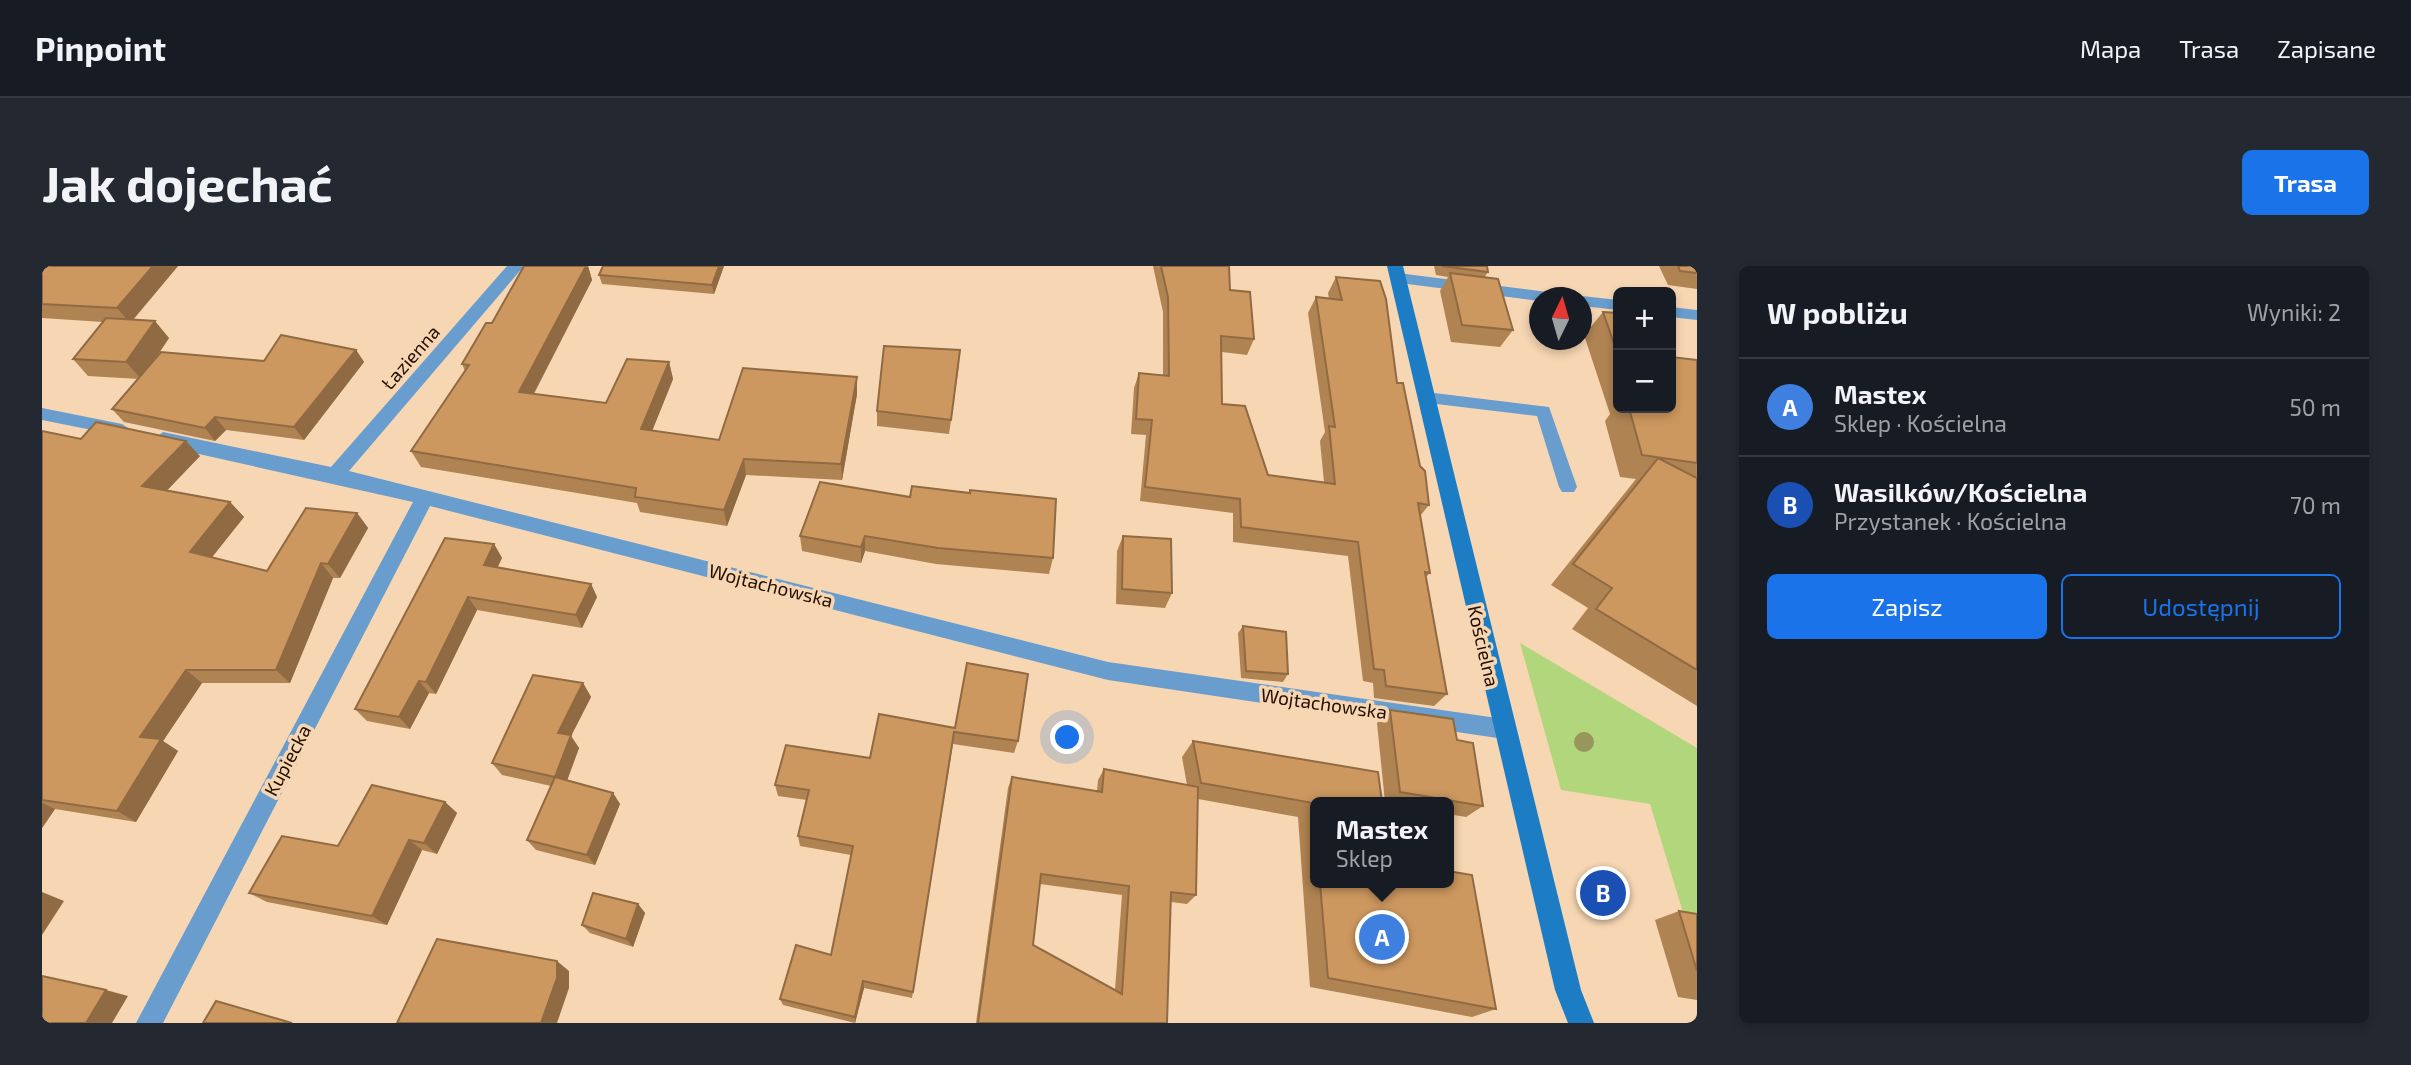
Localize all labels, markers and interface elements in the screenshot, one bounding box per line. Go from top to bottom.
text: Pinpoint [35,28,166,68]
text: Mapa [2080,34,2141,63]
text: Trasa [2179,34,2239,63]
text: Zapisane [2277,34,2376,63]
button: Trasa [2242,150,2369,215]
text: Jak dojechać [42,153,333,212]
north arrow [1529,287,1592,350]
map controls [1613,287,1676,413]
button: + [1613,287,1676,350]
text: W pobliżu [1767,294,1908,330]
text: Wyniki: 2 [2247,298,2341,326]
street label: Łazienna [376,320,444,394]
button: − [1613,350,1676,413]
text: Mastex [1834,378,1926,409]
text: A [1782,393,1798,421]
text: 50 m [2290,393,2341,421]
text: Sklep · Kościelna [1834,409,2007,437]
text: Wasilków/Kościelna [1834,476,2087,507]
text: B [1783,491,1797,519]
text: 70 m [2290,491,2341,519]
text: Przystanek · Kościelna [1834,507,2067,535]
street label: Wojtachowska [706,558,836,612]
button: Zapisz [1767,574,2047,639]
button: Udostępnij [2061,574,2341,639]
street label: Kościelna [1463,603,1505,689]
street label: Wojtachowska [1259,683,1389,723]
street label: Kupiecka [259,720,315,800]
your location [1050,720,1084,754]
popup [1310,797,1454,888]
text: Mastex [1336,813,1428,844]
text: Sklep [1336,844,1393,872]
pin: B [1580,867,1626,919]
pin: A [1359,911,1405,963]

